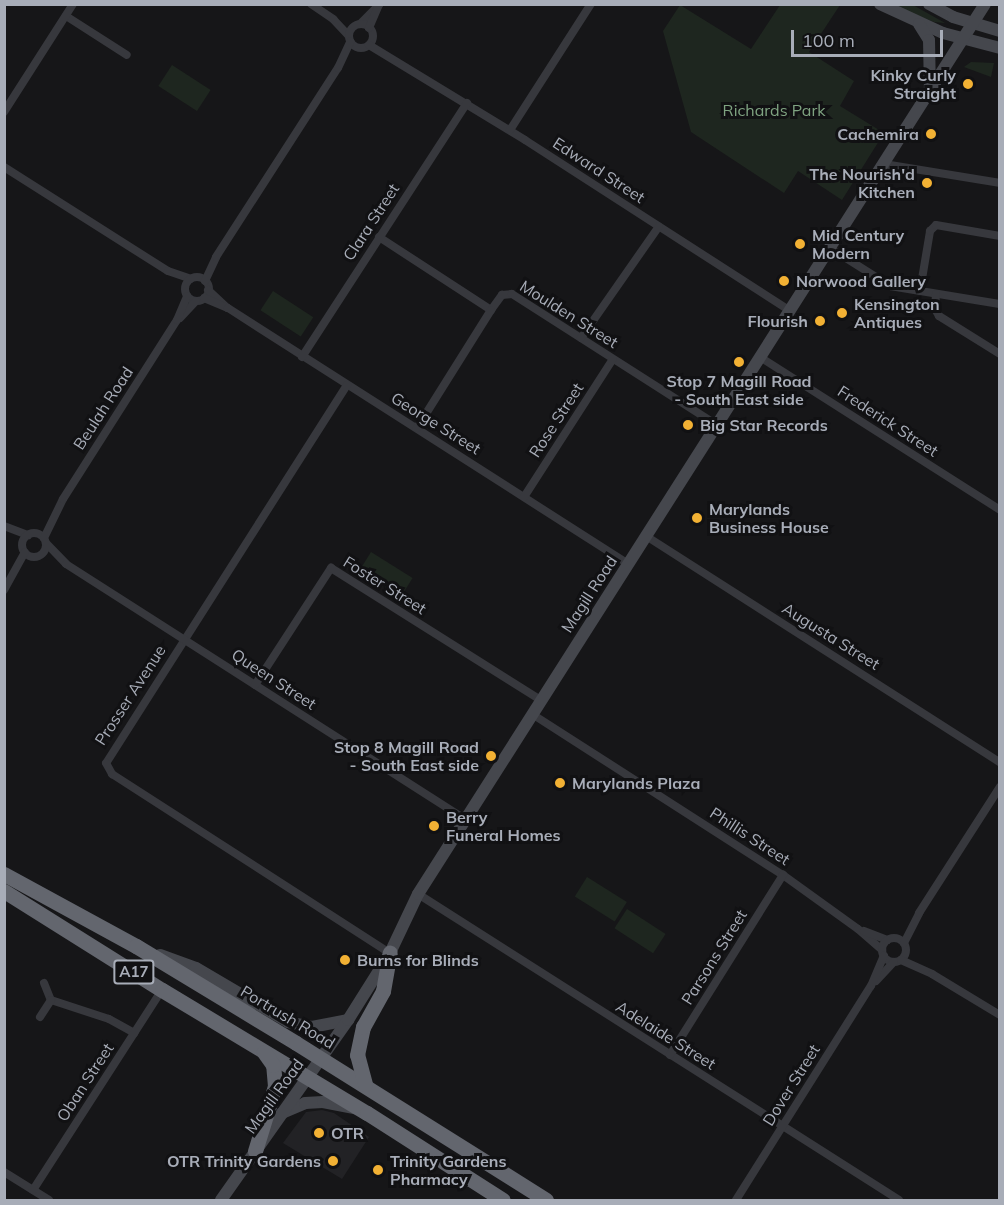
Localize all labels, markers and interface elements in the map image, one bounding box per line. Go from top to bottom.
scale bar [794,18,946,56]
text: 100 m [802,29,855,52]
place label: Kinky Curly Straight [870,65,956,103]
marker: Kinky Curly Straight [961,77,975,91]
park label: Richards Park [723,100,825,120]
place label: Cachemira [837,124,919,144]
marker: Cachemira [924,127,938,141]
street label: Edward Street [549,133,649,207]
place label: The Nourish'd Kitchen [809,164,915,202]
marker: The Nourish'd Kitchen [920,176,934,190]
street label: Clara Street [339,180,403,264]
place label: Mid Century Modern [812,225,904,263]
marker: Mid Century Modern [793,237,807,251]
place label: Norwood Gallery [796,271,926,291]
marker: Norwood Gallery [777,274,791,288]
street label: Moulden Street [516,276,622,352]
place label: Kensington Antiques [854,294,940,332]
marker: Kensington Antiques [835,306,849,320]
place label: Flourish [748,311,808,331]
marker: Flourish [813,314,827,328]
marker: Stop 7 Magill Road - South East side [732,355,746,369]
street label: Beulah Road [69,363,137,453]
place label: Stop 7 Magill Road - South East side [666,371,812,409]
street label: Rose Street [525,379,587,461]
street label: Frederick Street [834,381,942,461]
street label: George Street [388,388,484,458]
place label: Big Star Records [700,415,828,435]
marker: Big Star Records [681,418,695,432]
place label: Marylands Business House [709,499,829,537]
marker: Marylands Business House [690,511,704,525]
street label: Foster Street [340,552,430,618]
street label: Magill Road [557,552,621,636]
street label: Augusta Street [779,598,883,674]
street label: Prosser Avenue [91,641,169,749]
street label: Queen Street [228,645,320,713]
place label: Stop 8 Magill Road - South East side [334,737,479,775]
marker: Stop 8 Magill Road - South East side [484,749,498,763]
place label: Marylands Plaza [572,773,700,793]
marker: Marylands Plaza [553,776,567,790]
street label: Phillis Street [706,803,794,869]
place label: Berry Funeral Homes [446,807,561,845]
marker: Berry Funeral Homes [427,819,441,833]
street label: Parsons Street [677,906,751,1008]
place label: Burns for Blinds [357,950,479,970]
marker: Burns for Blinds [338,953,352,967]
road number: A17 [113,960,155,984]
street label: Portrush Road [237,981,339,1053]
street label: Adelaide Street [613,997,719,1073]
street label: Oban Street [53,1039,117,1125]
street label: Dover Street [758,1041,824,1129]
street label: Magill Road [240,1055,308,1137]
place label: OTR [331,1123,364,1143]
marker: OTR [312,1126,326,1140]
place label: OTR Trinity Gardens [167,1151,321,1171]
place label: Trinity Gardens Pharmacy [390,1151,506,1189]
marker: OTR Trinity Gardens [326,1154,340,1168]
marker: Trinity Gardens Pharmacy [371,1163,385,1177]

